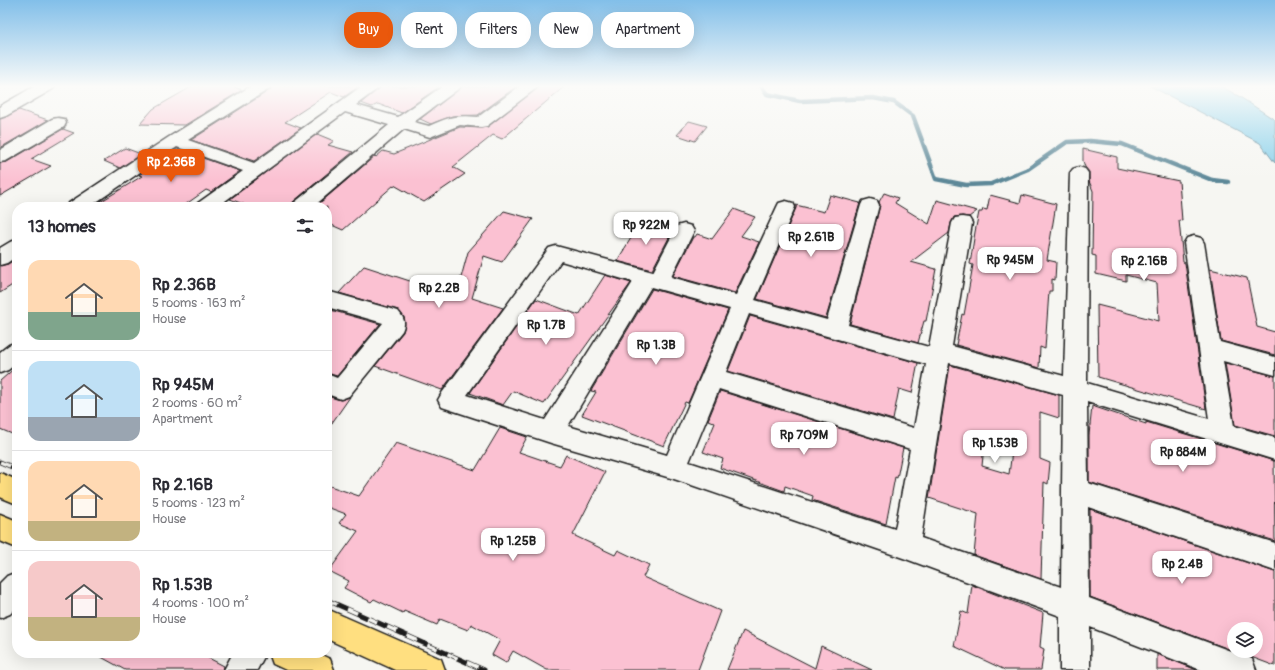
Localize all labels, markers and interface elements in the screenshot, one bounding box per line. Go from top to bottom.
chip: Buy [344,12,393,48]
chip: Rent [401,12,457,48]
chip: Filters [465,12,531,48]
chip: New [539,12,593,48]
chip: Apartment [601,12,694,48]
pin: Rp 2.36B [130,149,212,183]
text: Rp 2.36B [147,154,195,170]
pin: Rp 922M [609,212,683,246]
icon: filters [294,215,316,237]
text: 13 homes [28,216,96,237]
text: Rp 922M [622,217,670,233]
pin: Rp 2.61B [770,224,852,258]
text: Rp 2.61B [788,229,834,245]
pin: Rp 945M [973,247,1047,281]
pin: Rp 2.16B [1103,248,1185,282]
text: Rp 945M [986,252,1034,268]
text: Rp 2.16B [1121,253,1167,269]
text: Rp 2.36B [152,274,216,295]
pin: Rp 2.2B [402,275,476,309]
icon: home [60,276,108,324]
text: Rp 2.2B [418,280,460,296]
text: 5 rooms · 163 m² [152,295,246,311]
text: House [152,311,186,327]
pin: Rp 1.7B [509,312,583,346]
text: Rp 1.7B [527,317,565,333]
pin: Rp 1.3B [619,332,693,366]
text: Rp 1.3B [636,337,676,353]
text: Rp 945M [152,374,214,395]
icon: home [60,377,108,425]
text: 2 rooms · 60 m² [152,395,242,411]
text: Apartment [152,411,213,427]
pin: Rp 709M [767,422,841,456]
text: Rp 709M [780,427,828,443]
pin: Rp 1.53B [954,430,1036,464]
text: Rp 1.53B [972,435,1018,451]
pin: Rp 884M [1146,439,1220,473]
text: Rp 884M [1160,444,1206,460]
text: Rp 2.16B [152,474,213,495]
icon: home [60,477,108,525]
text: 5 rooms · 123 m² [152,495,245,511]
text: House [152,511,186,527]
pin: Rp 1.25B [472,528,554,562]
text: Rp 1.25B [490,533,536,549]
pin: Rp 2.4B [1145,551,1219,585]
text: Rp 2.4B [1161,556,1203,572]
text: Rp 1.53B [152,574,212,595]
icon: home [60,577,108,625]
text: 4 rooms · 100 m² [152,595,249,611]
text: House [152,611,186,627]
map controls [1227,622,1263,658]
button: layers [1227,622,1263,658]

